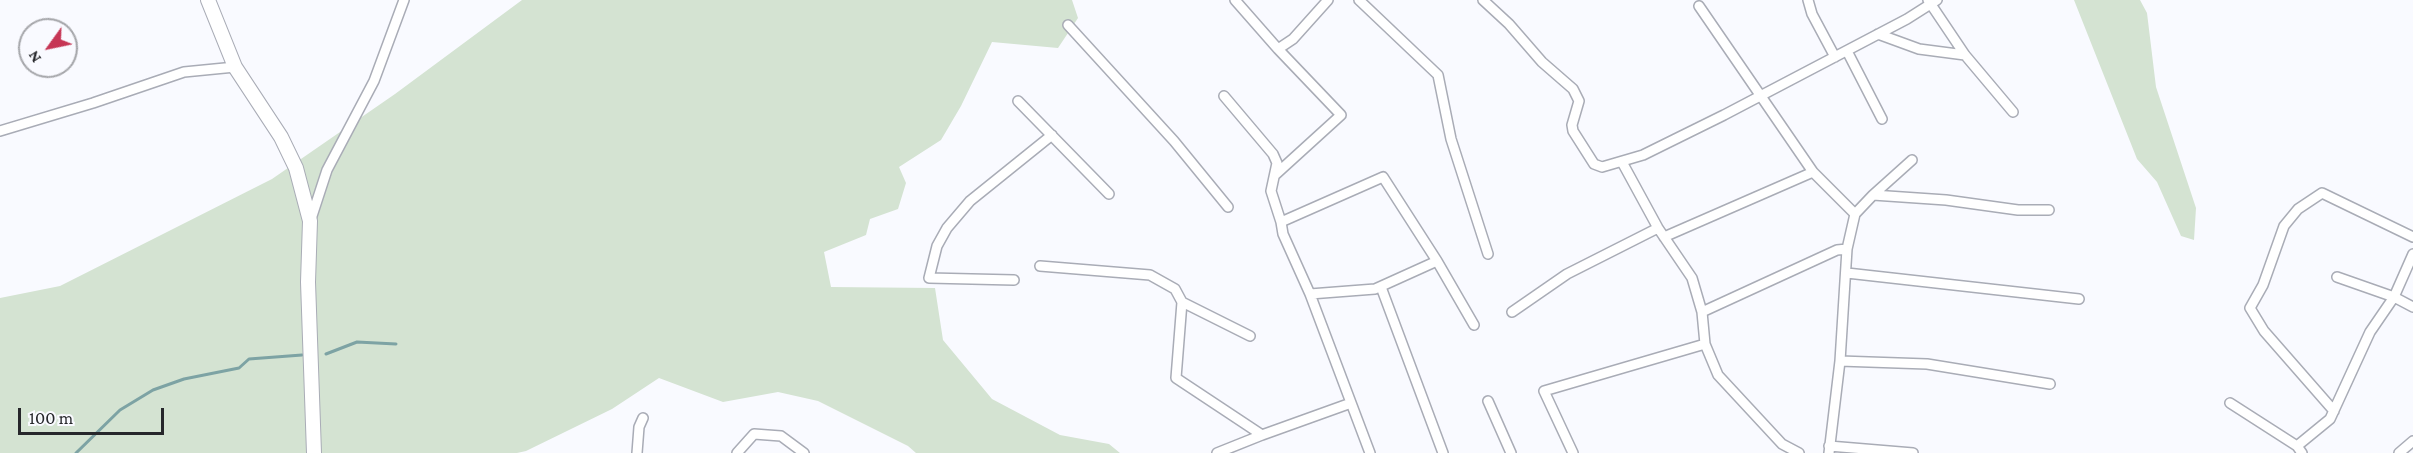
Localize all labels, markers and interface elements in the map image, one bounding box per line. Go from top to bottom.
north arrow [18,18,78,78]
text: N [24,48,44,66]
scale bar [21,396,166,434]
text: 100 m [29,408,73,428]

